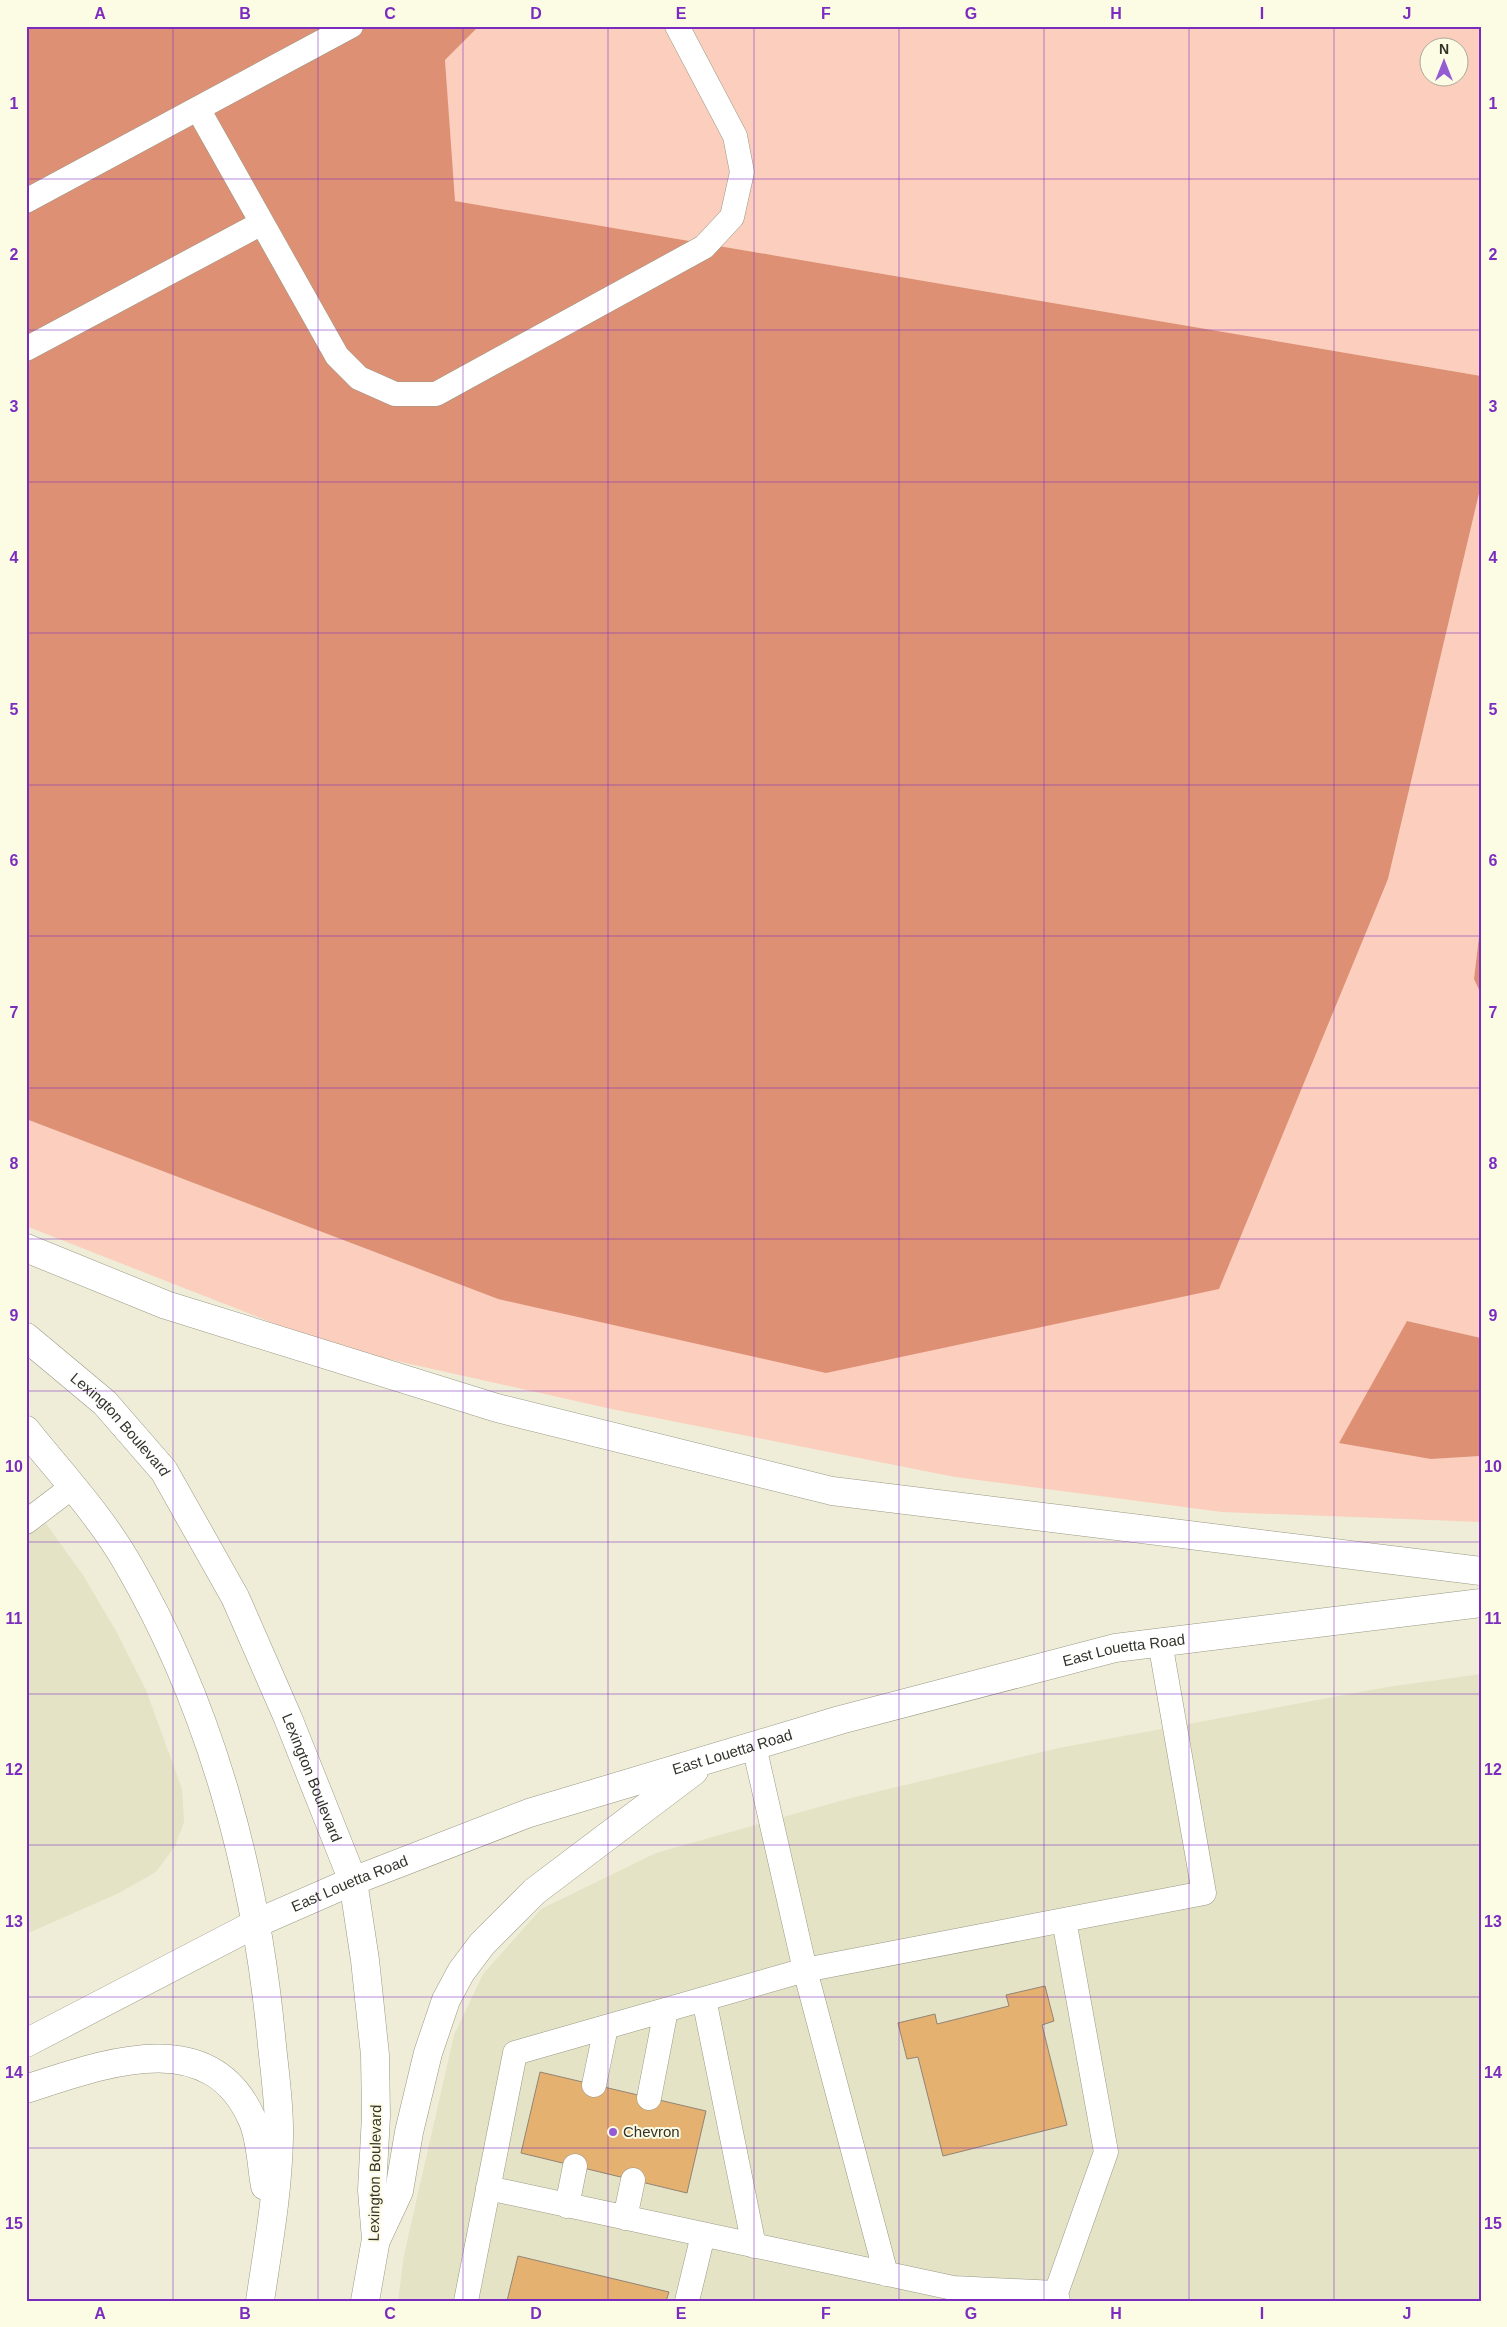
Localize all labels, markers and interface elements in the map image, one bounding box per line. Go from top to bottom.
text: A [94,5,106,22]
text: B [239,5,251,22]
text: C [384,5,396,22]
text: D [530,5,542,22]
text: E [676,5,687,22]
text: F [821,5,831,22]
text: G [965,5,977,22]
text: H [1110,5,1122,22]
text: I [1260,5,1264,22]
text: J [1403,5,1411,22]
north arrow [1420,38,1470,88]
text: N [1439,41,1449,57]
text: 1 [10,95,19,112]
text: 1 [1489,95,1498,112]
text: 2 [10,246,19,263]
text: 2 [1489,246,1498,263]
text: 3 [10,398,19,415]
text: 3 [1489,398,1498,415]
text: 4 [10,549,19,566]
text: 4 [1489,549,1498,566]
text: 5 [10,701,19,718]
text: 5 [1489,701,1498,718]
text: 6 [10,852,19,869]
text: 6 [1489,852,1498,869]
text: 7 [10,1004,19,1021]
text: 7 [1489,1004,1498,1021]
text: 8 [10,1155,19,1172]
text: 8 [1489,1155,1498,1172]
text: 9 [10,1307,19,1324]
text: 9 [1489,1307,1498,1324]
street label: Lexington Boulevard [67,1369,174,1479]
text: 10 [5,1458,23,1475]
text: 10 [1484,1458,1502,1475]
text: 11 [6,1610,23,1627]
text: 11 [1485,1610,1502,1627]
street label: East Louetta Road [1061,1630,1186,1669]
street label: Lexington Boulevard [279,1711,346,1844]
street label: East Louetta Road [670,1726,794,1778]
text: 12 [5,1761,23,1778]
text: 12 [1484,1761,1502,1778]
street label: East Louetta Road [289,1852,410,1915]
text: 13 [5,1913,23,1930]
text: 13 [1484,1913,1502,1930]
text: 14 [5,2064,23,2081]
text: 14 [1484,2064,1502,2081]
street label: Lexington Boulevard [365,2104,384,2242]
place label: Chevron [623,2123,680,2140]
marker: Chevron [607,2126,619,2138]
text: 15 [5,2215,23,2232]
text: 15 [1484,2215,1502,2232]
text: A [94,2305,106,2322]
text: B [239,2305,251,2322]
text: C [384,2305,396,2322]
text: D [530,2305,542,2322]
text: E [676,2305,687,2322]
text: F [821,2305,831,2322]
text: G [965,2305,977,2322]
text: H [1110,2305,1122,2322]
text: I [1260,2305,1264,2322]
text: J [1403,2305,1411,2322]

